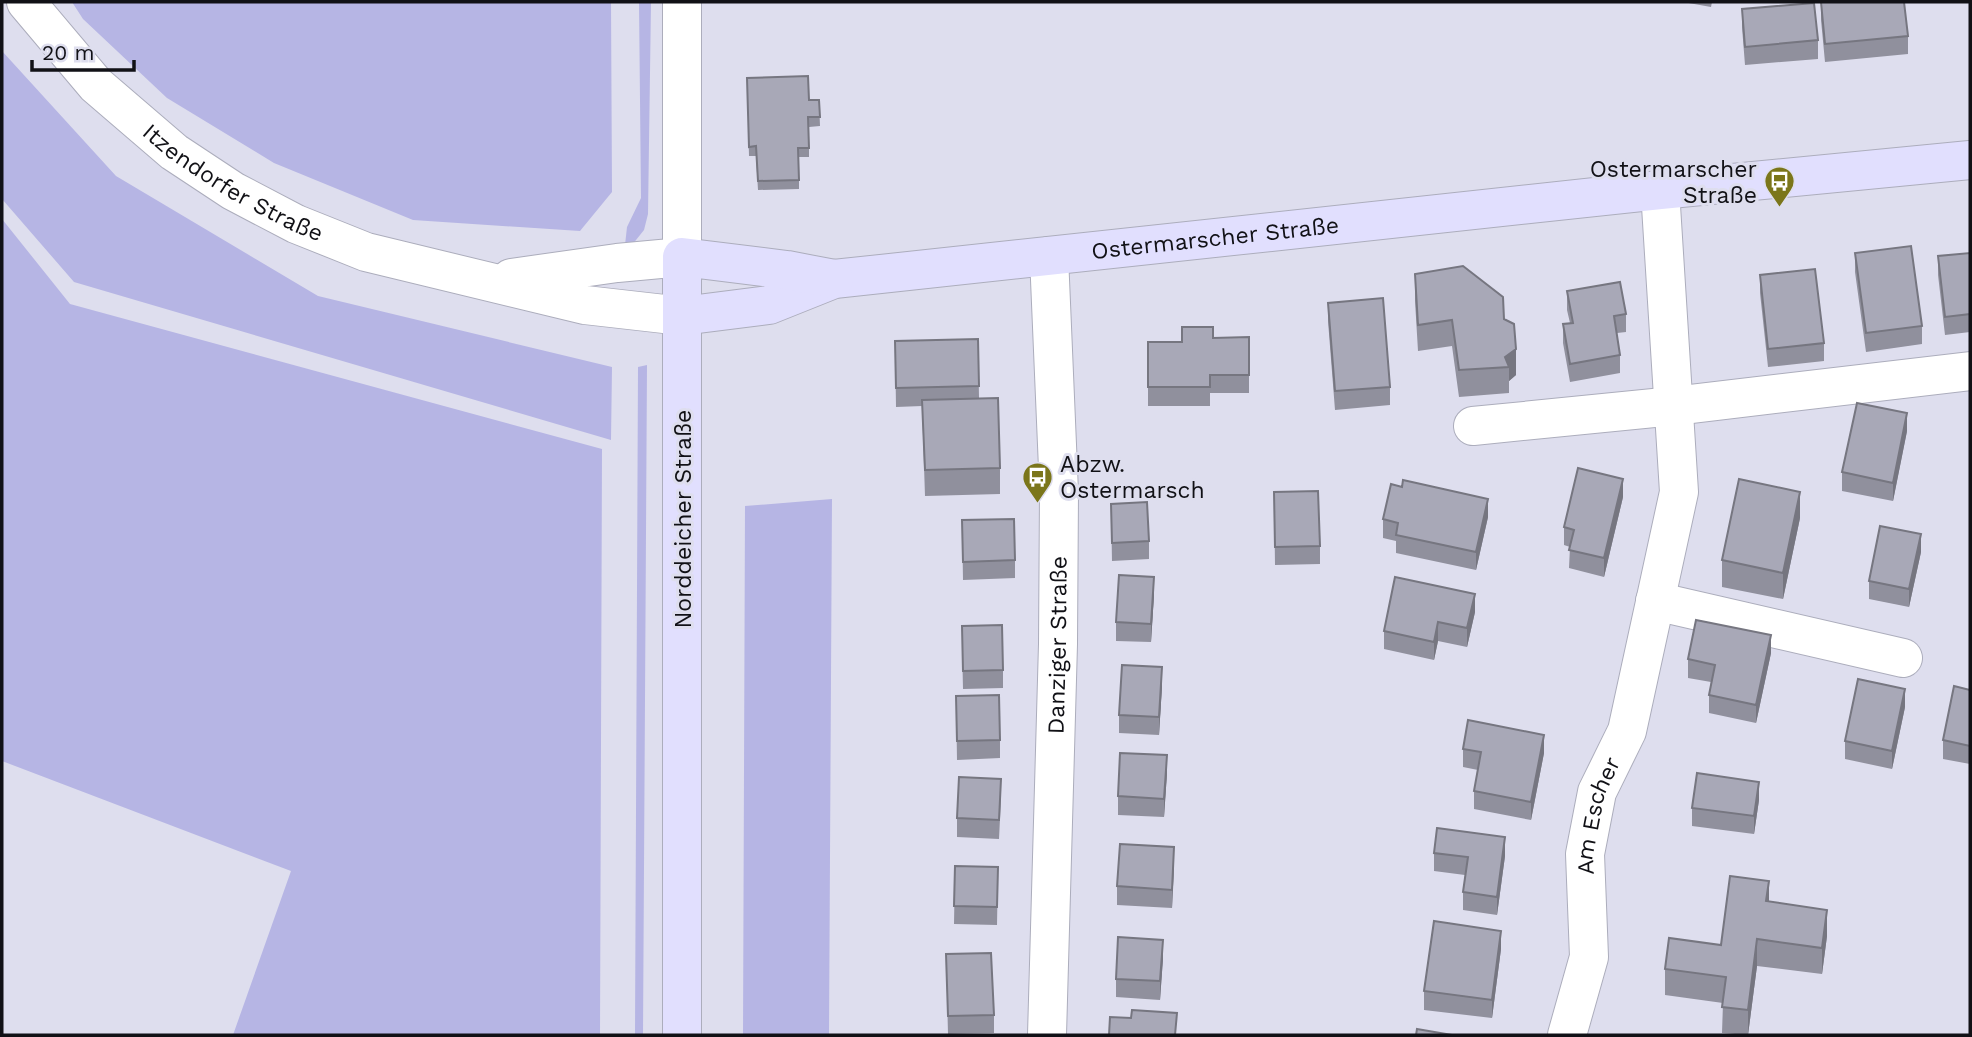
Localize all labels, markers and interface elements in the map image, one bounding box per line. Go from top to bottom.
scale bar [32,28,133,72]
text: 20 m [42,40,94,65]
street label: Itzendorfer Straße [137,118,327,247]
place label: Ostermarscher Straße [1590,156,1757,209]
bus stop icon: Ostermarscher Straße [1763,165,1797,209]
street label: Ostermarscher Straße [1090,211,1340,265]
street label: Norddeicher Straße [670,410,697,628]
place label: Abzw. Ostermarsch [1060,451,1205,504]
bus stop icon: Abzw. Ostermarsch [1020,460,1054,504]
street label: Danziger Straße [1042,556,1072,735]
street label: Am Escher [1571,752,1626,875]

